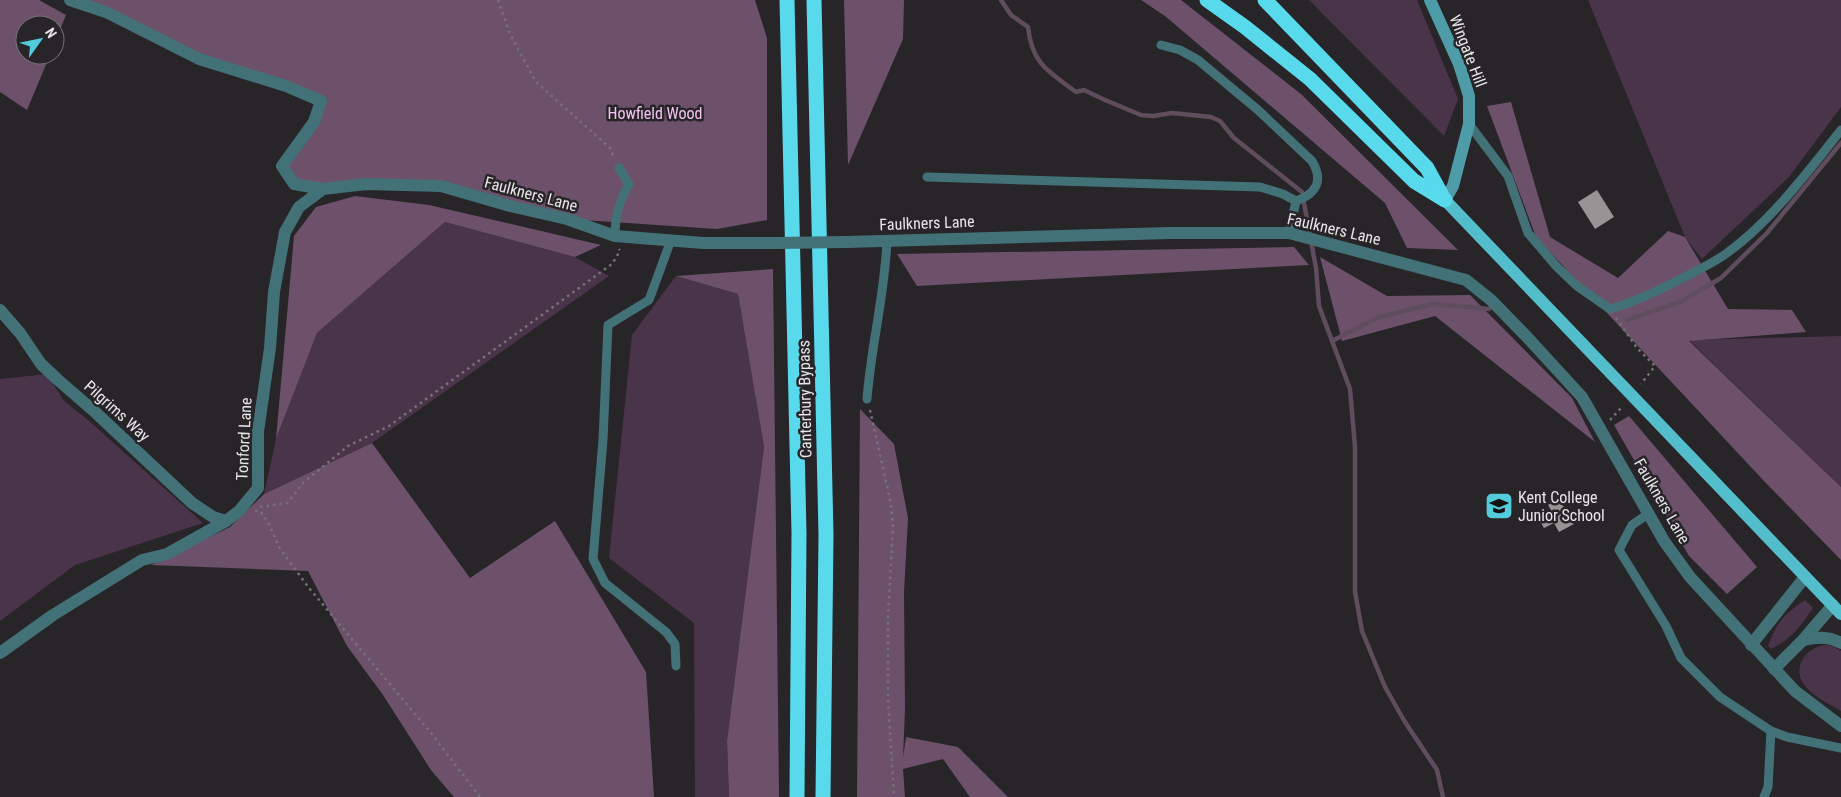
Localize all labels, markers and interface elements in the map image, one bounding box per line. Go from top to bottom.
street label: Wingate Hill [1446,12,1490,90]
north arrow [15,15,65,65]
text: N [42,25,60,41]
park label: Howfield Wood [608,104,702,123]
street label: Faulkners Lane [483,172,579,216]
street label: Faulkners Lane [1285,209,1383,249]
street label: Faulkners Lane [879,212,975,234]
street label: Canterbury Bypass [794,340,816,458]
street label: Pilgrims Way [80,377,154,446]
street label: Tonford Lane [232,397,256,481]
street label: Faulkners Lane [1630,455,1694,547]
place label: Kent College Junior School [1518,488,1605,525]
school or university icon: Kent College Junior School [1484,491,1514,521]

